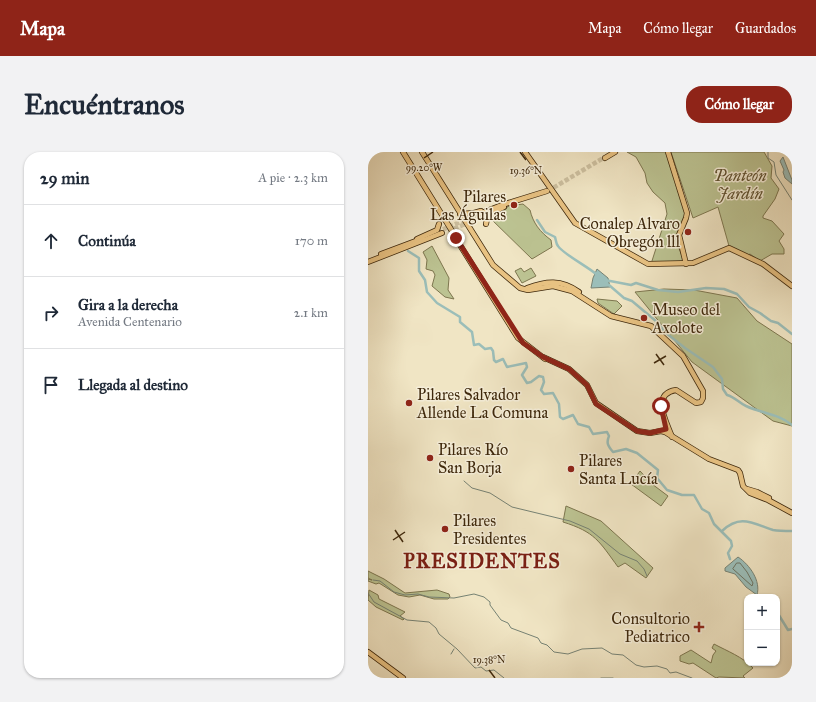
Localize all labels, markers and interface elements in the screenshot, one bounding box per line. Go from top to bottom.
text: Mapa [20,17,65,40]
text: Mapa [588,20,621,37]
text: Cómo llegar [643,20,713,37]
text: Guardados [735,20,796,37]
button: Cómo llegar [686,86,792,123]
text: Encuéntranos [24,87,185,122]
text: 99.20°W [406,162,443,174]
text: 19.36°N [510,165,543,177]
park label: Panteón Jardín [713,166,767,203]
text: 29 min [40,168,89,189]
text: A pie · 2.3 km [258,170,328,186]
place label: Pilares Las Águilas [430,187,506,225]
marker: Pilares Las Águilas [509,200,519,210]
place label: Conalep Alvaro Obregón lll [580,214,681,252]
marker: Conalep Alvaro Obregón lll [683,227,693,237]
route end [447,229,465,247]
icon: ahead [40,230,62,252]
text: Continúa [78,232,136,250]
text: 170 m [295,233,328,249]
text: Gira a la derecha [78,296,178,314]
place label: Museo del Axolote [651,300,721,337]
icon: right [40,302,62,324]
text: 2.1 km [294,305,328,321]
marker: Museo del Axolote [639,313,649,323]
text: Avenida Centenario [78,314,182,330]
icon: arrive [40,374,62,396]
text: Llegada al destino [78,376,188,394]
place label: Pilares Salvador Allende La Comuna [416,385,548,422]
route start [652,397,670,415]
marker: Pilares Salvador Allende La Comuna [404,398,414,408]
place label: Pilares Río San Borja [438,440,508,477]
place label: Pilares Santa Lucía [579,451,658,488]
marker: Pilares Río San Borja [425,453,435,463]
marker: Pilares Santa Lucía [566,464,576,474]
place label: Pilares Presidentes [453,511,526,548]
marker: Pilares Presidentes [440,524,450,534]
district label: PRESIDENTES [403,549,561,573]
map controls [744,594,780,666]
button: + [744,594,780,630]
place label: Consultorio Pediatrico [611,609,690,646]
marker: Consultorio Pediatrico [693,621,705,633]
button: − [744,630,780,666]
text: 19.38°N [473,654,506,666]

